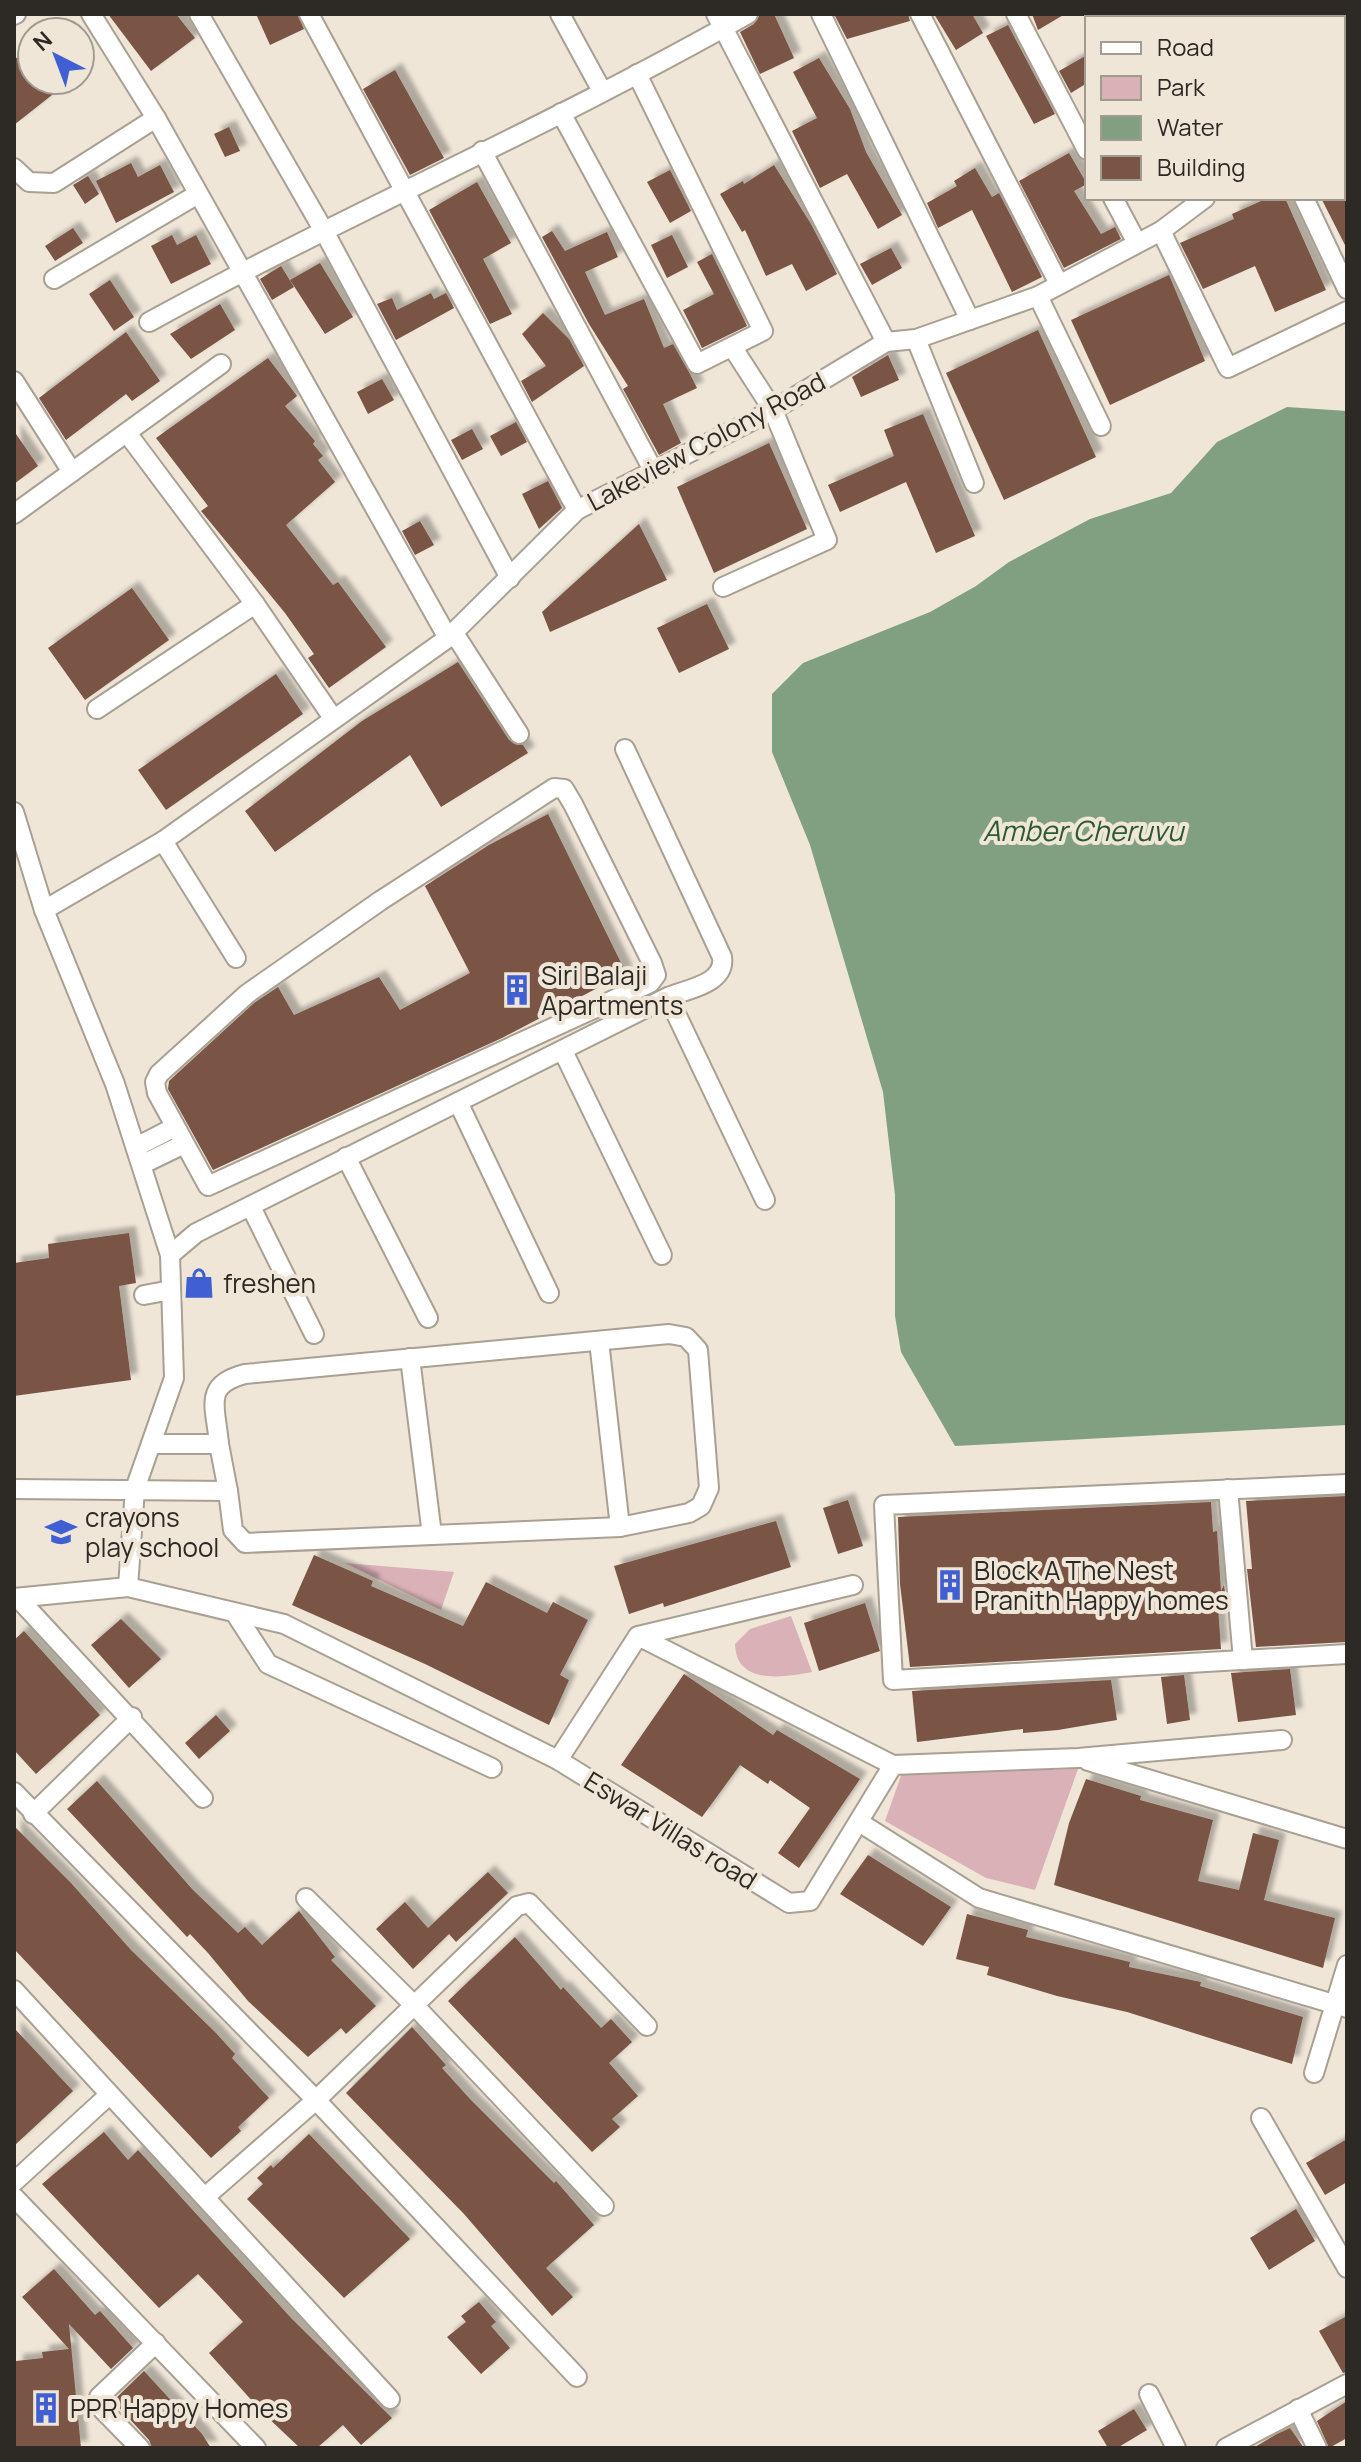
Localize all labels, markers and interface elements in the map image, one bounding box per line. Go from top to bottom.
north arrow [16,16,96,96]
legend [1085,16,1345,200]
text: N [27,25,59,58]
text: Road [1157,30,1214,63]
text: Park [1157,70,1206,103]
text: Water [1157,110,1224,143]
text: Building [1157,150,1245,183]
street label: Lakeview Colony Road [581,363,831,519]
water label: Amber Cheruvu [983,811,1186,849]
place label: Siri Balaji Apartments [541,957,683,1023]
building icon: Siri Balaji Apartments [500,973,534,1007]
place label: freshen [223,1265,316,1301]
shop icon: freshen [182,1266,216,1300]
place label: crayons play school [85,1499,219,1565]
school or university icon: crayons play school [44,1515,78,1549]
place label: Block A The Nest Pranith Happy homes [974,1552,1229,1618]
building icon: Block A The Nest Pranith Happy homes [933,1568,967,1602]
street label: Eswar Villas road [578,1762,764,1898]
place label: PPR Happy Homes [70,2390,288,2426]
building icon: PPR Happy Homes [29,2391,63,2425]

